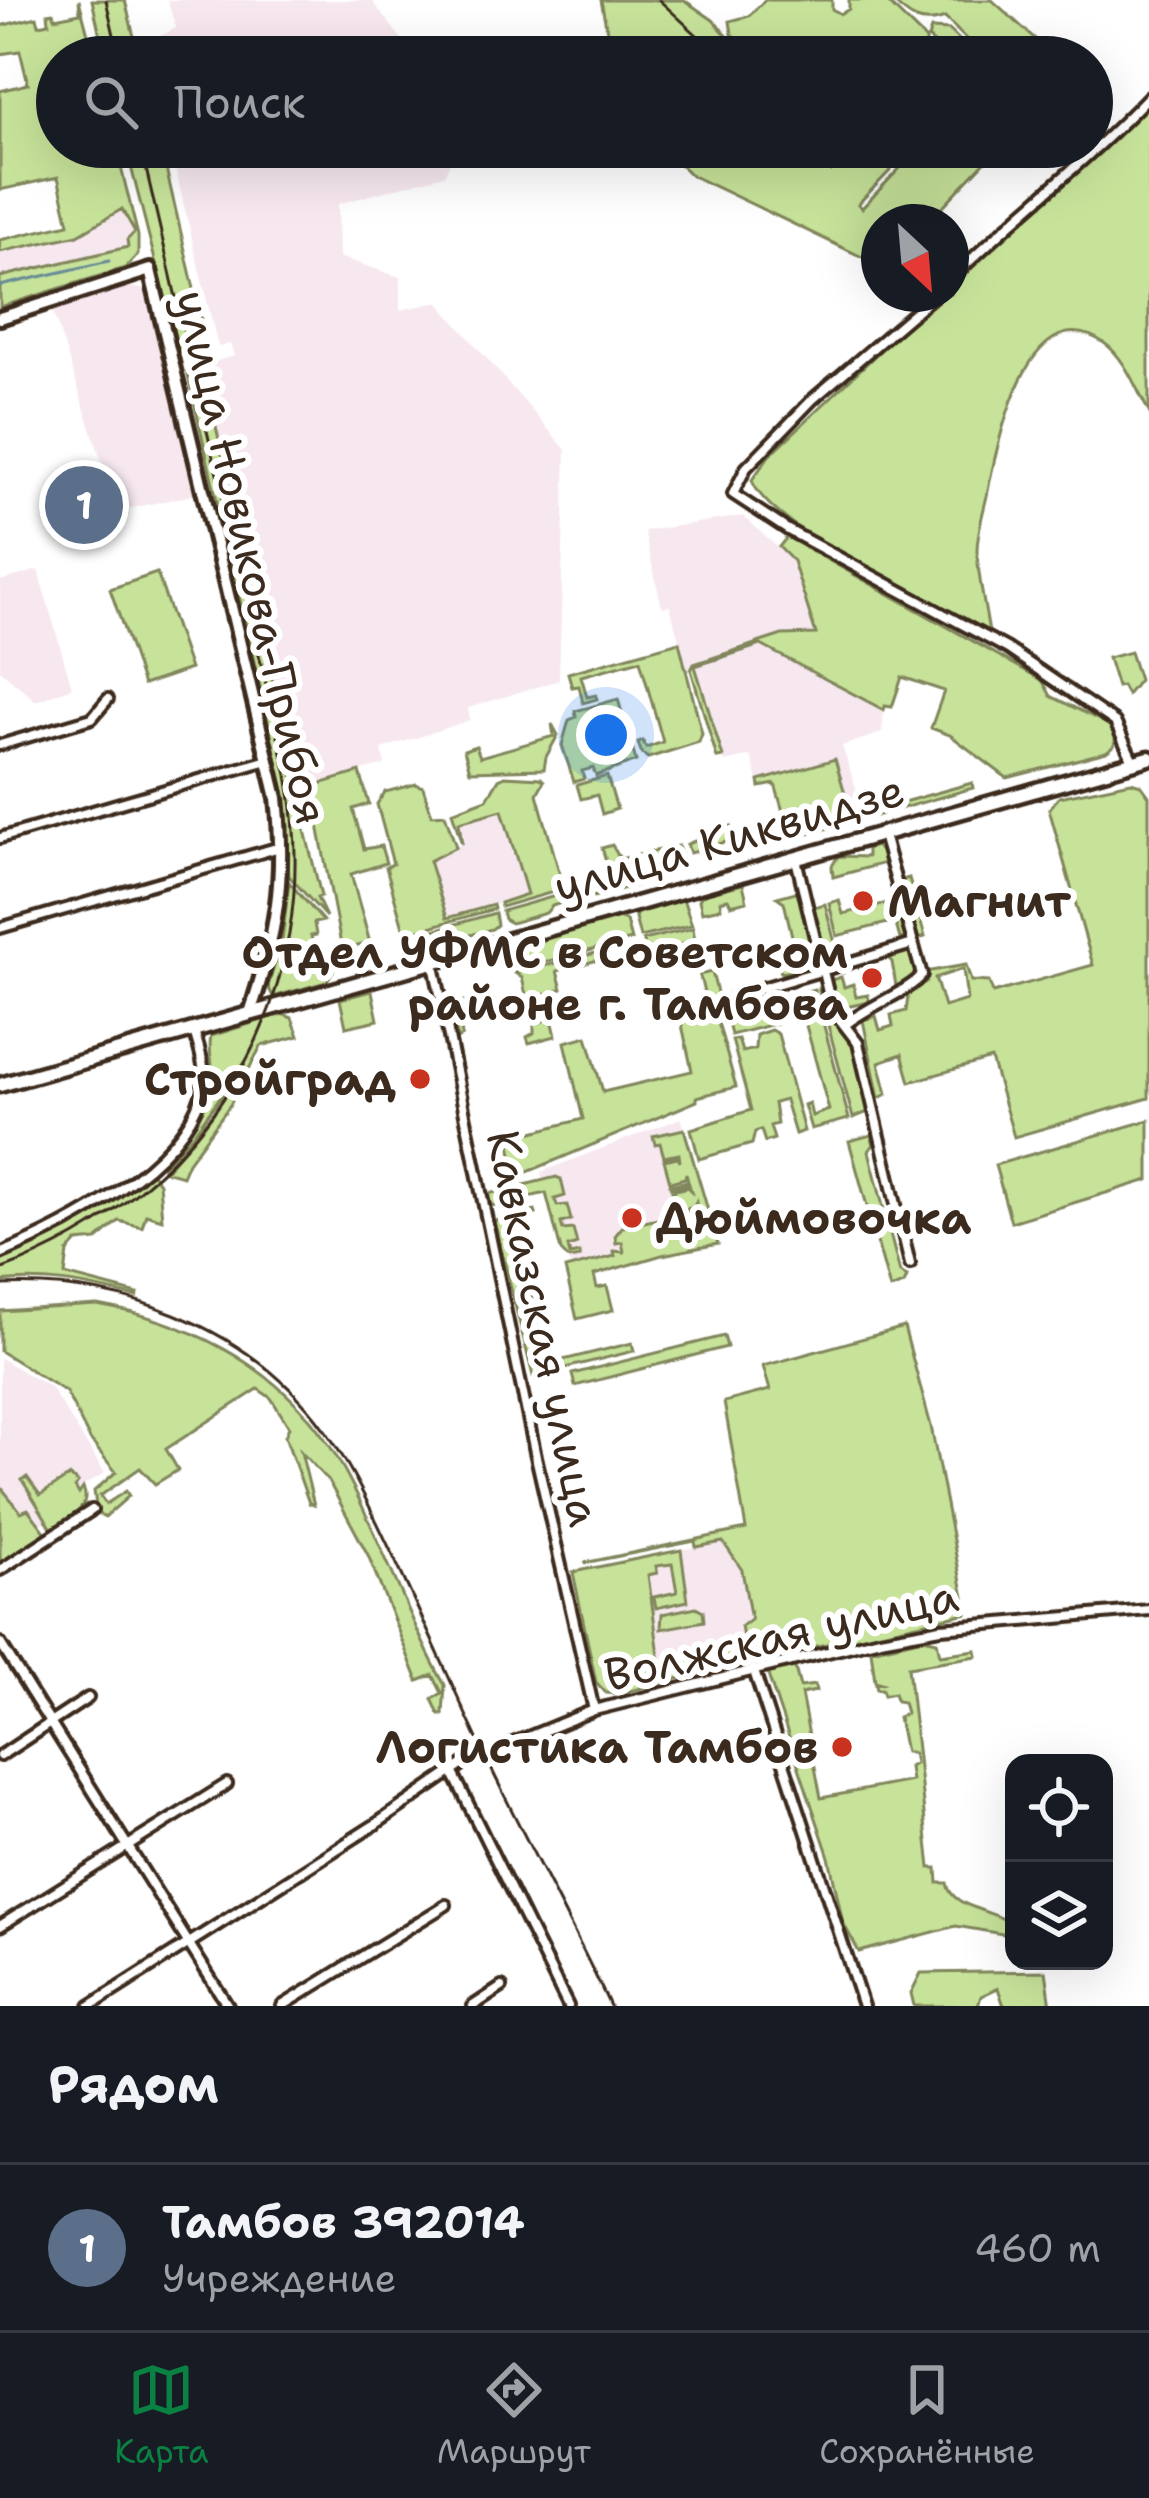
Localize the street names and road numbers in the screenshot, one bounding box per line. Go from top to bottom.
street label: улица Новикова-Прибоя [161,284,343,830]
street label: улица Киквидзе [547,759,911,917]
street label: Кавказская улица [473,1125,615,1531]
street label: Волжская улица [598,1565,964,1705]

